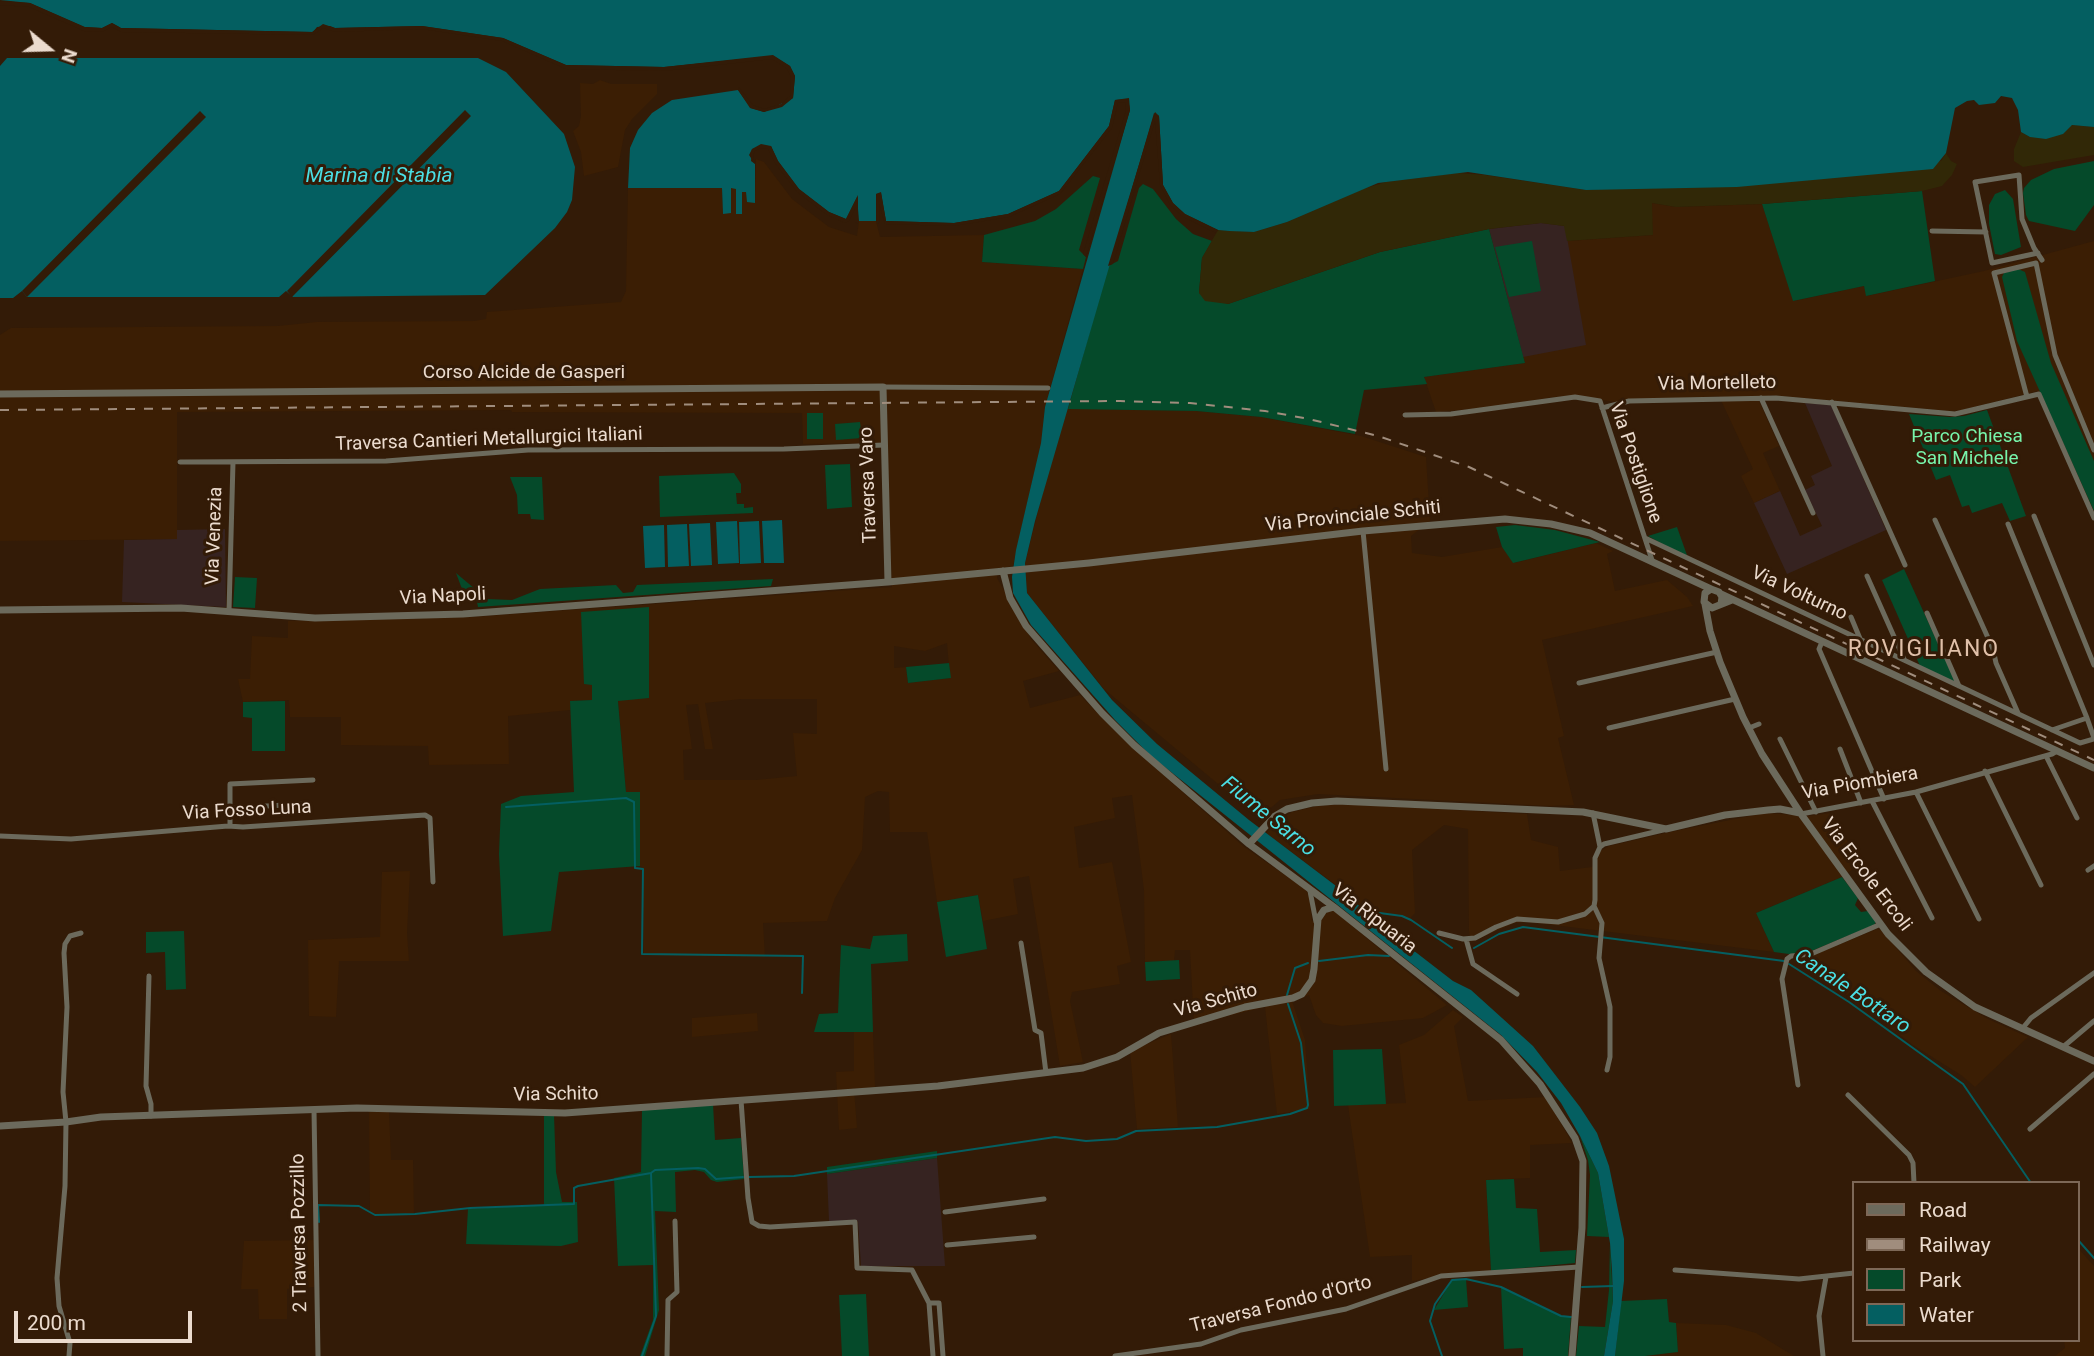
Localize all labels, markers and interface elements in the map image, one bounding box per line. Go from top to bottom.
north arrow [14,14,84,84]
text: N [56,46,82,66]
water label: Marina di Stabia [305,164,453,190]
street label: Corso Alcide de Gasperi [423,362,625,384]
street label: Via Mortelleto [1658,372,1776,396]
street label: Via Postiglione [1604,400,1666,526]
street label: Traversa Cantieri Metallurgici Italiani [335,423,643,457]
street label: Traversa Varo [856,426,882,544]
park label: Parco Chiesa San Michele [1911,426,2023,470]
street label: Via Venezia [202,486,228,586]
street label: Via Provinciale Schiti [1264,496,1442,538]
street label: Via Volturno [1747,562,1851,626]
street label: Via Napoli [399,583,487,611]
district label: ROVIGLIANO [1849,636,1999,664]
street label: Via Piombiera [1800,763,1920,805]
water label: Fiume Sarno [1216,771,1320,863]
street label: Via Fosso Luna [182,796,312,826]
street label: Via Ercole Ercoli [1816,814,1916,936]
street label: Via Ripuaria [1327,879,1421,959]
water label: Canale Bottaro [1789,944,1915,1040]
street label: Via Schito [1172,979,1260,1023]
street label: Via Schito [513,1083,599,1107]
street label: 2 Traversa Pozzillo [287,1153,313,1313]
legend [1853,1181,2080,1342]
text: Road [1919,1198,1967,1222]
text: Railway [1919,1233,1991,1257]
text: Park [1919,1268,1961,1292]
street label: Traversa Fondo d'Orto [1188,1271,1374,1339]
scale bar [18,1296,196,1340]
text: Water [1919,1303,1974,1327]
text: 200 m [27,1311,86,1335]

